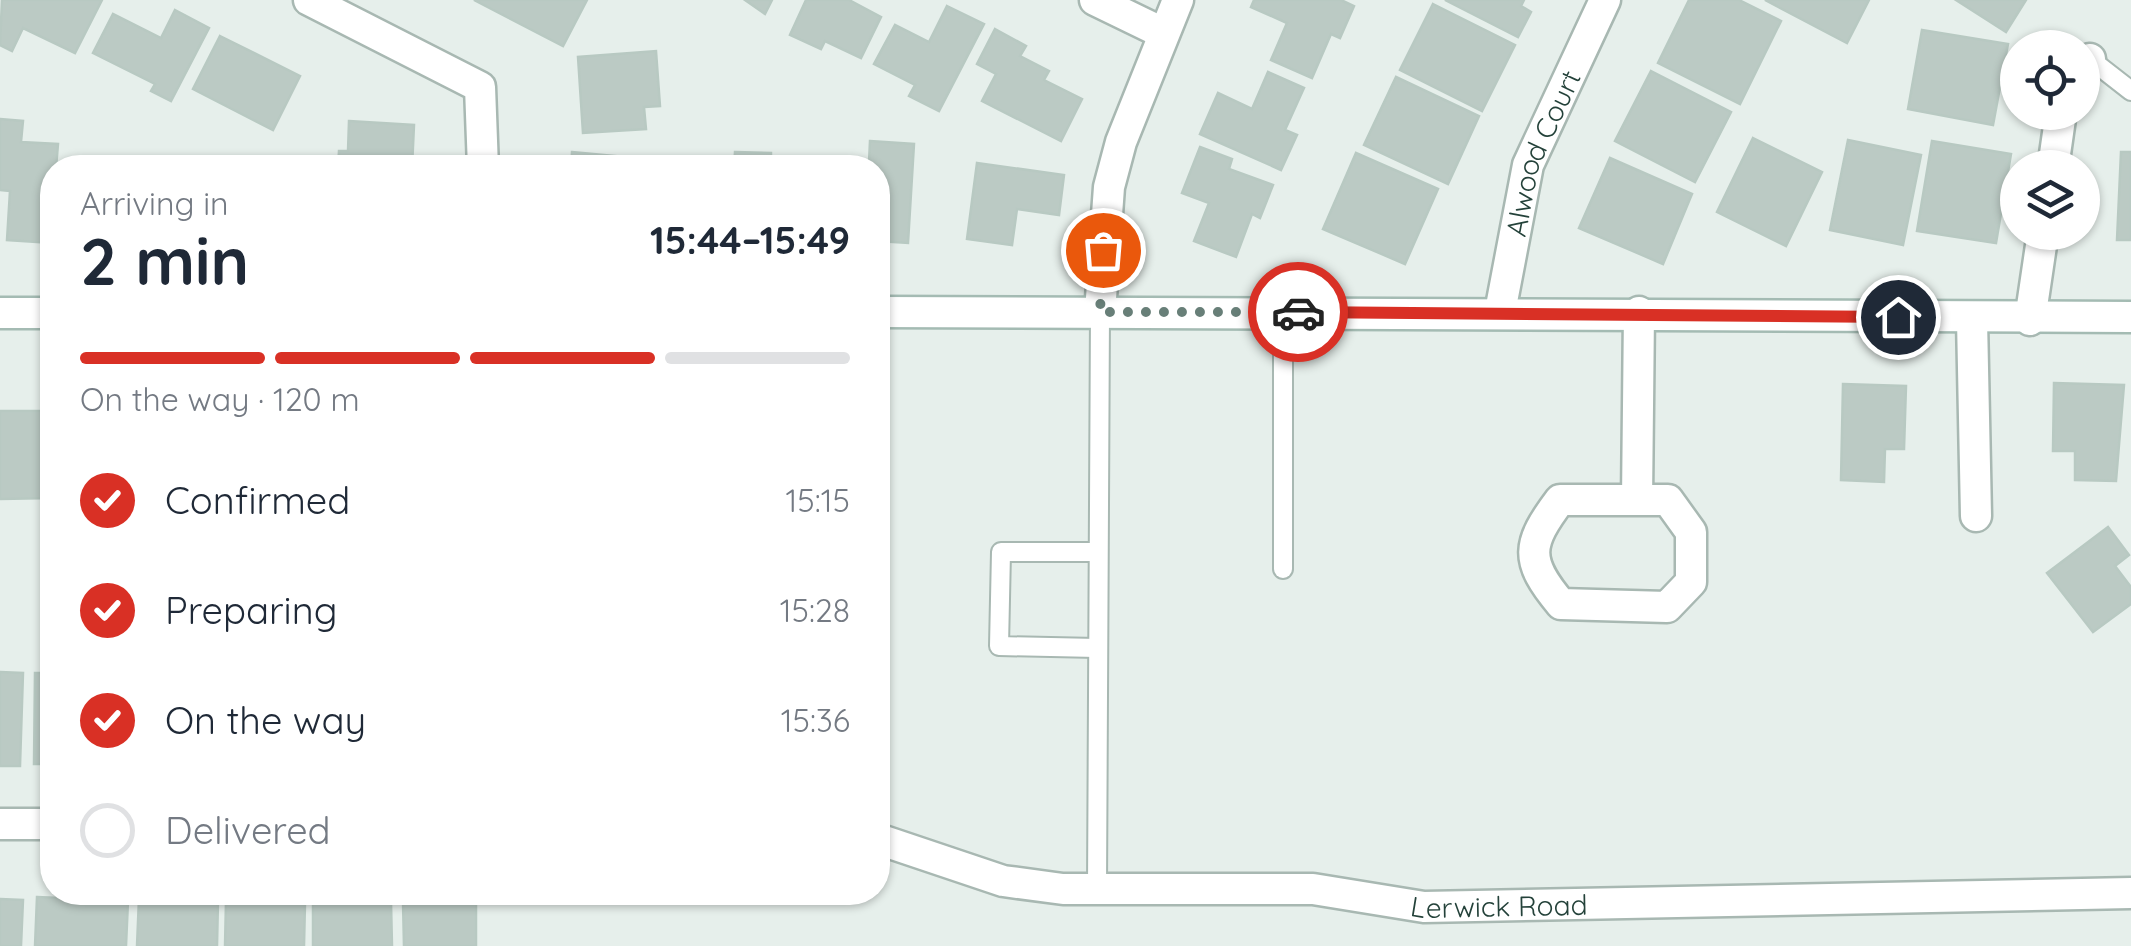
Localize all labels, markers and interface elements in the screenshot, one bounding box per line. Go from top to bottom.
map controls [2000,30,2100,250]
button: locate [2000,30,2100,130]
street label: Alwood Court [1497,64,1587,239]
button: layers [2000,150,2100,250]
text: Arriving in [80,183,229,223]
pin [1061,208,1146,293]
text: 15:44–15:49 [650,216,850,264]
text: 2 min [80,220,249,301]
icon: bag [1076,223,1131,278]
courier [1248,262,1348,362]
pin [1856,275,1941,360]
icon: car [1271,285,1326,340]
icon: home [1871,290,1926,345]
text: On the way · 120 m [80,379,360,419]
icon: check [80,473,135,528]
text: Confirmed [165,476,350,524]
text: 15:15 [785,480,850,520]
icon: check [80,583,135,638]
text: Preparing [165,586,337,634]
text: 15:28 [780,590,850,630]
icon: check [80,693,135,748]
text: On the way [165,696,366,744]
text: 15:36 [781,700,850,740]
text: Delivered [165,806,331,854]
street label: Lerwick Road [1408,886,1588,925]

